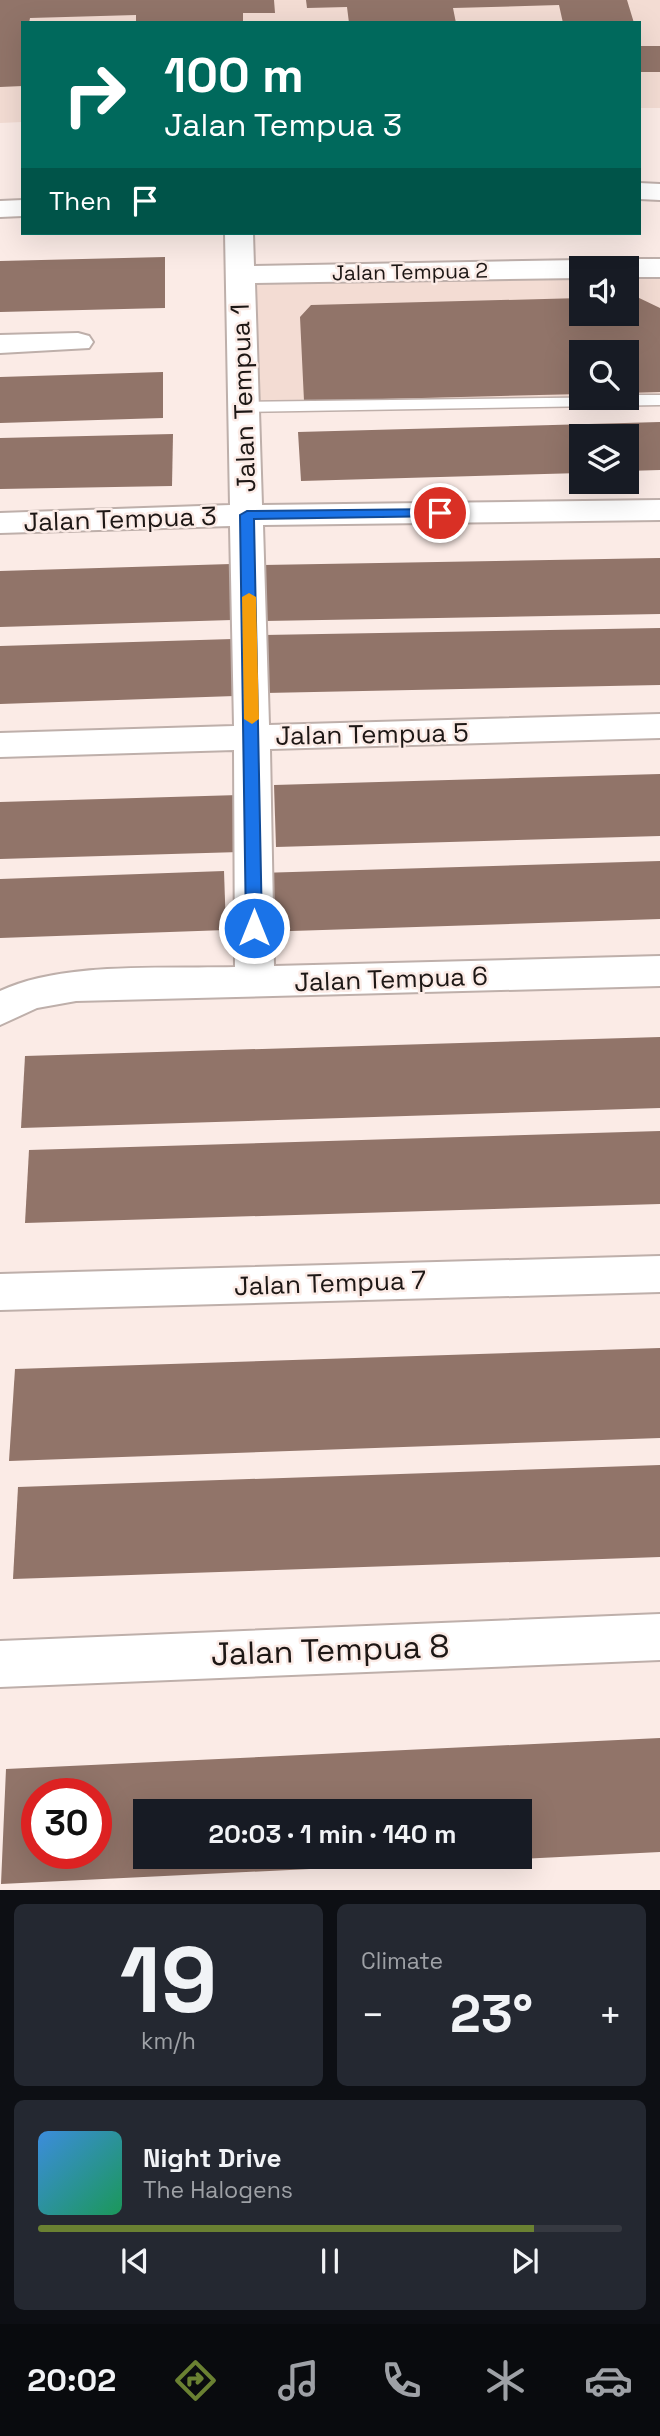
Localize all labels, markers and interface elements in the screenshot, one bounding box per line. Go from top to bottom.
text: 100 m [164,44,304,106]
icon: right [49,49,140,140]
text: Jalan Tempua 3 [164,105,402,145]
icon: arrive [126,182,164,220]
text: Then [49,184,112,218]
map controls [569,256,639,494]
button: sound [569,256,639,326]
street label: Jalan Tempua 2 [332,257,488,286]
street label: Jalan Tempua 1 [223,303,263,493]
button: search [569,340,639,410]
button: layers [569,424,639,494]
pin [410,483,470,543]
icon: arrive [421,494,459,532]
street label: Jalan Tempua 3 [23,499,217,539]
street label: Jalan Tempua 5 [275,715,469,753]
position arrow [217,891,291,965]
street label: Jalan Tempua 6 [294,959,488,999]
street label: Jalan Tempua 7 [233,1263,427,1303]
street label: Jalan Tempua 8 [210,1626,450,1674]
speed limit sign: 30 [21,1778,112,1869]
text: 20:03 · 1 min · 140 m [209,1817,456,1851]
text: 19 [120,1922,217,2039]
text: Climate [361,1946,443,1976]
text: 23° [450,1981,533,2047]
text: − [361,1991,385,2039]
text: + [598,1991,622,2039]
text: km/h [141,2026,196,2056]
text: Night Drive [143,2141,281,2175]
text: The Halogens [143,2175,293,2205]
icon: previous [116,2242,154,2280]
icon: pause [311,2242,349,2280]
icon: next [506,2242,544,2280]
icon: directions [171,2356,220,2405]
icon: music [274,2356,323,2405]
icon: phone [377,2356,426,2405]
icon: climate [481,2356,530,2405]
icon: car [584,2356,633,2405]
text: 20:02 [27,2360,116,2400]

